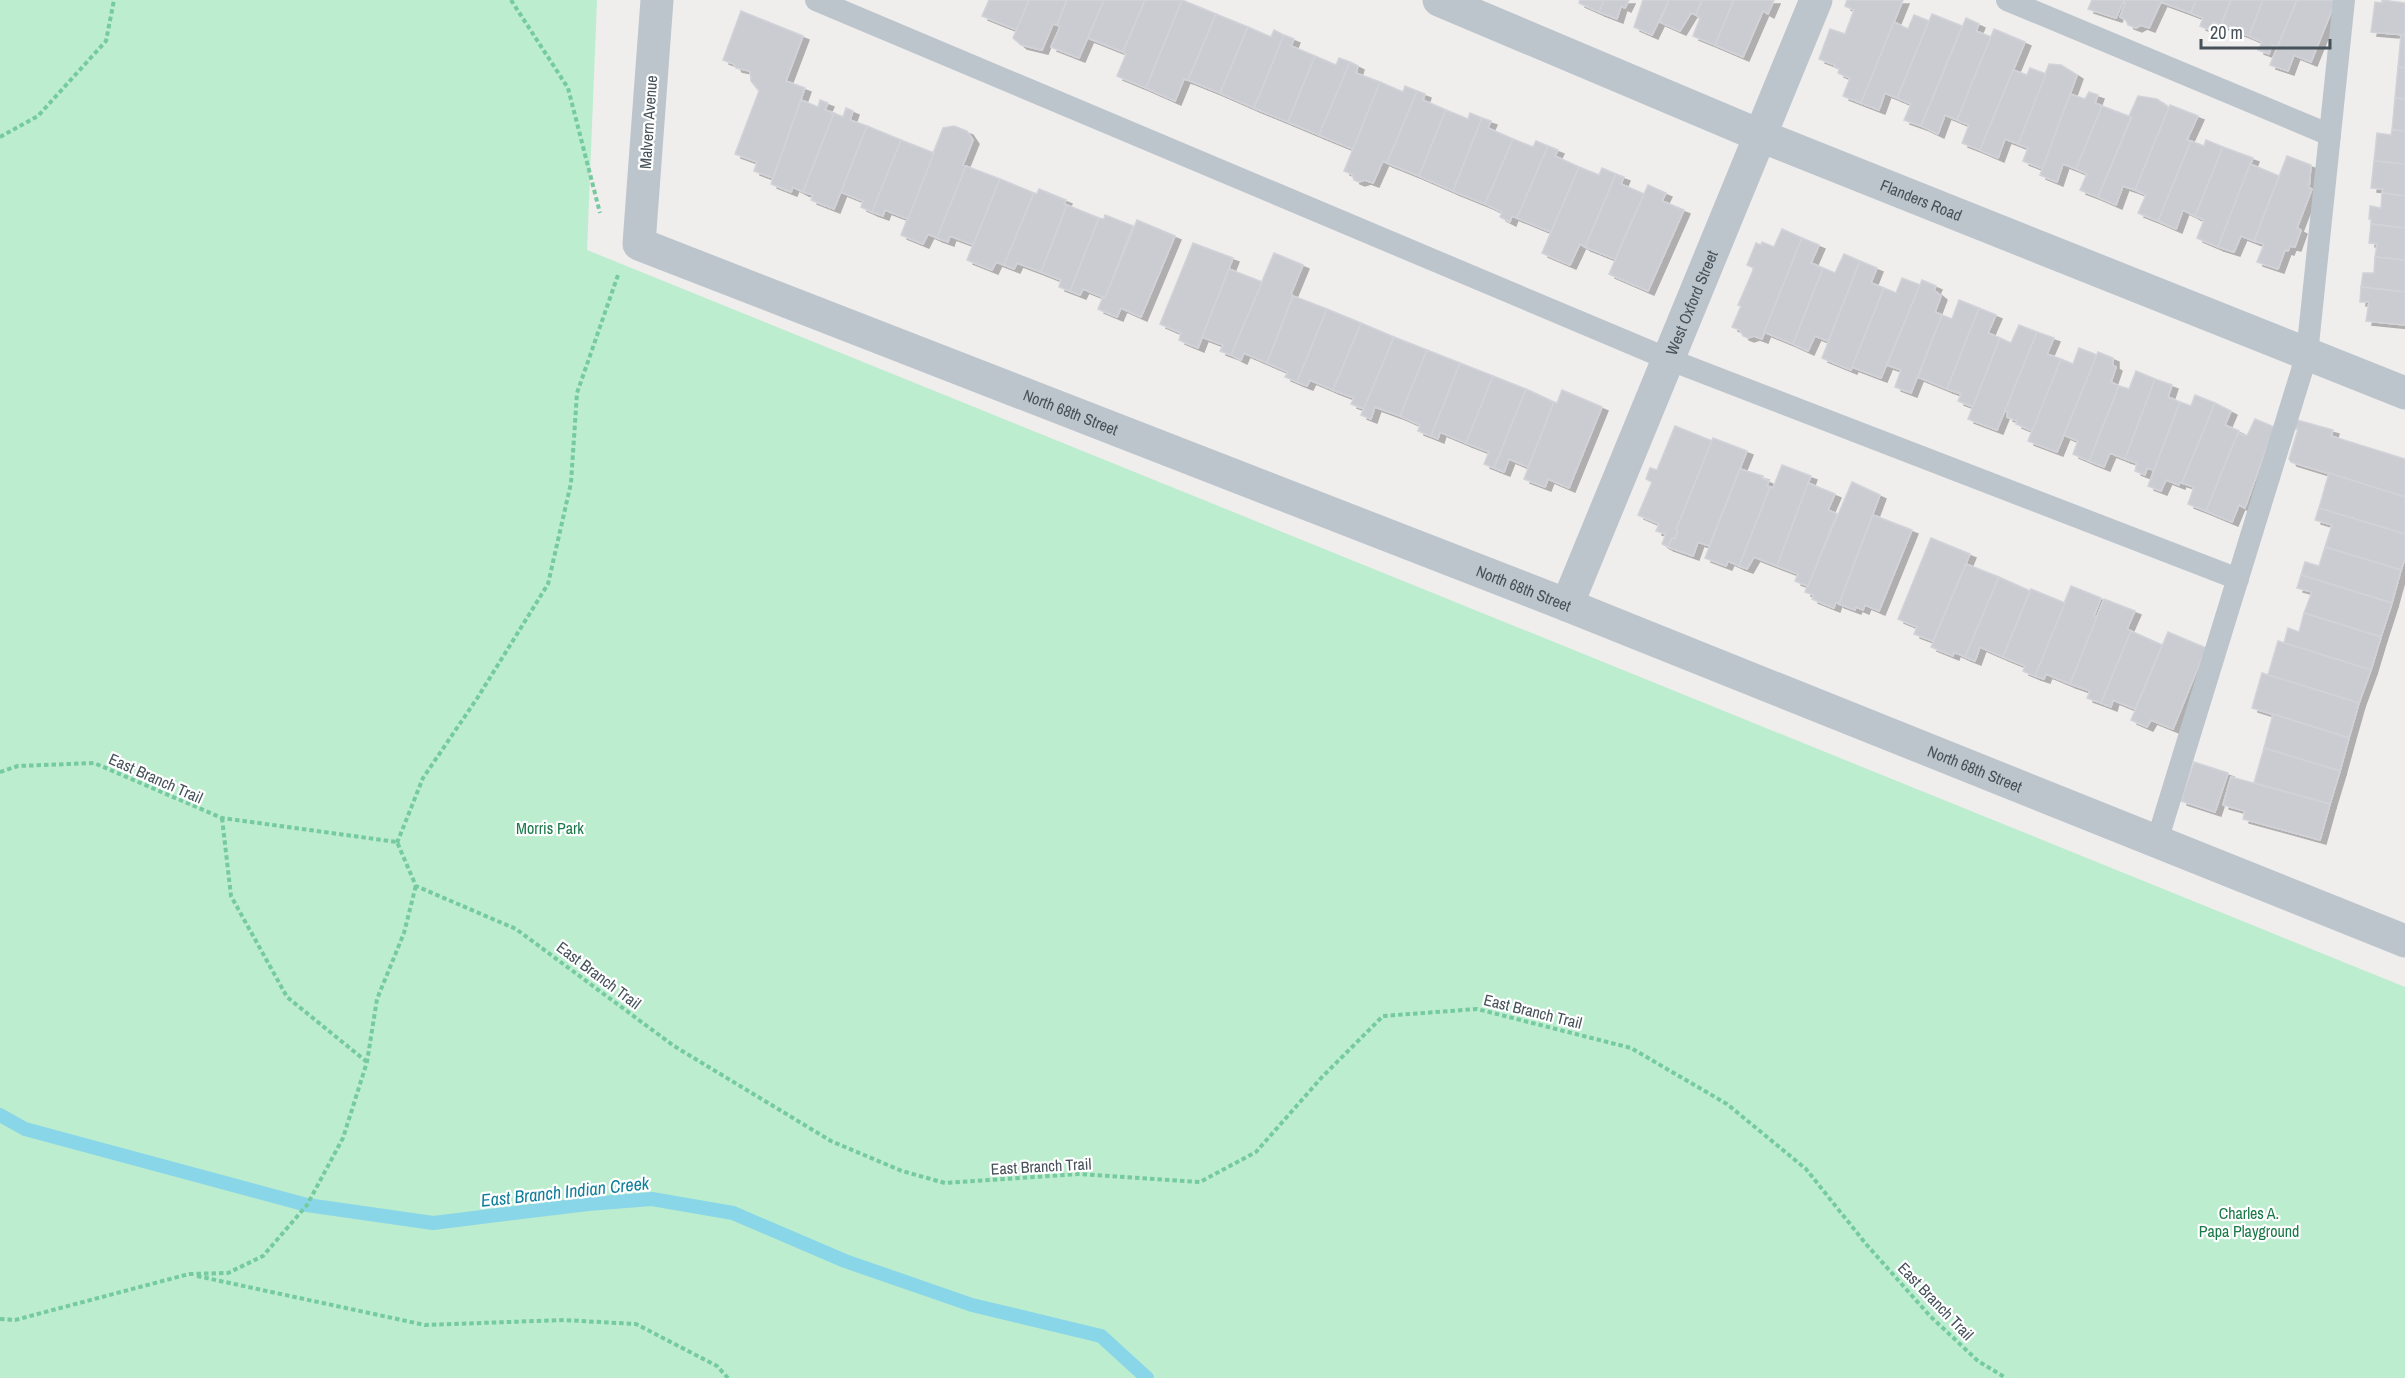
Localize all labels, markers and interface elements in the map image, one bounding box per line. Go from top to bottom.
scale bar [2201,12,2330,50]
text: 20 m [2210,20,2243,45]
street label: Malvern Avenue [634,74,662,170]
street label: Flanders Road [1877,174,1965,226]
street label: West Oxford Street [1660,247,1723,358]
street label: North 68th Street [1020,384,1122,440]
street label: North 68th Street [1473,560,1575,617]
street label: North 68th Street [1925,740,2026,798]
street label: East Branch Trail [106,747,207,809]
park label: Morris Park [516,817,584,839]
street label: East Branch Trail [552,936,646,1014]
street label: East Branch Trail [1482,988,1585,1034]
street label: East Branch Trail [990,1152,1092,1180]
water label: East Branch Indian Creek [480,1170,651,1213]
park label: Charles A. Papa Playground [2199,1202,2299,1242]
street label: East Branch Trail [1893,1257,1979,1345]

